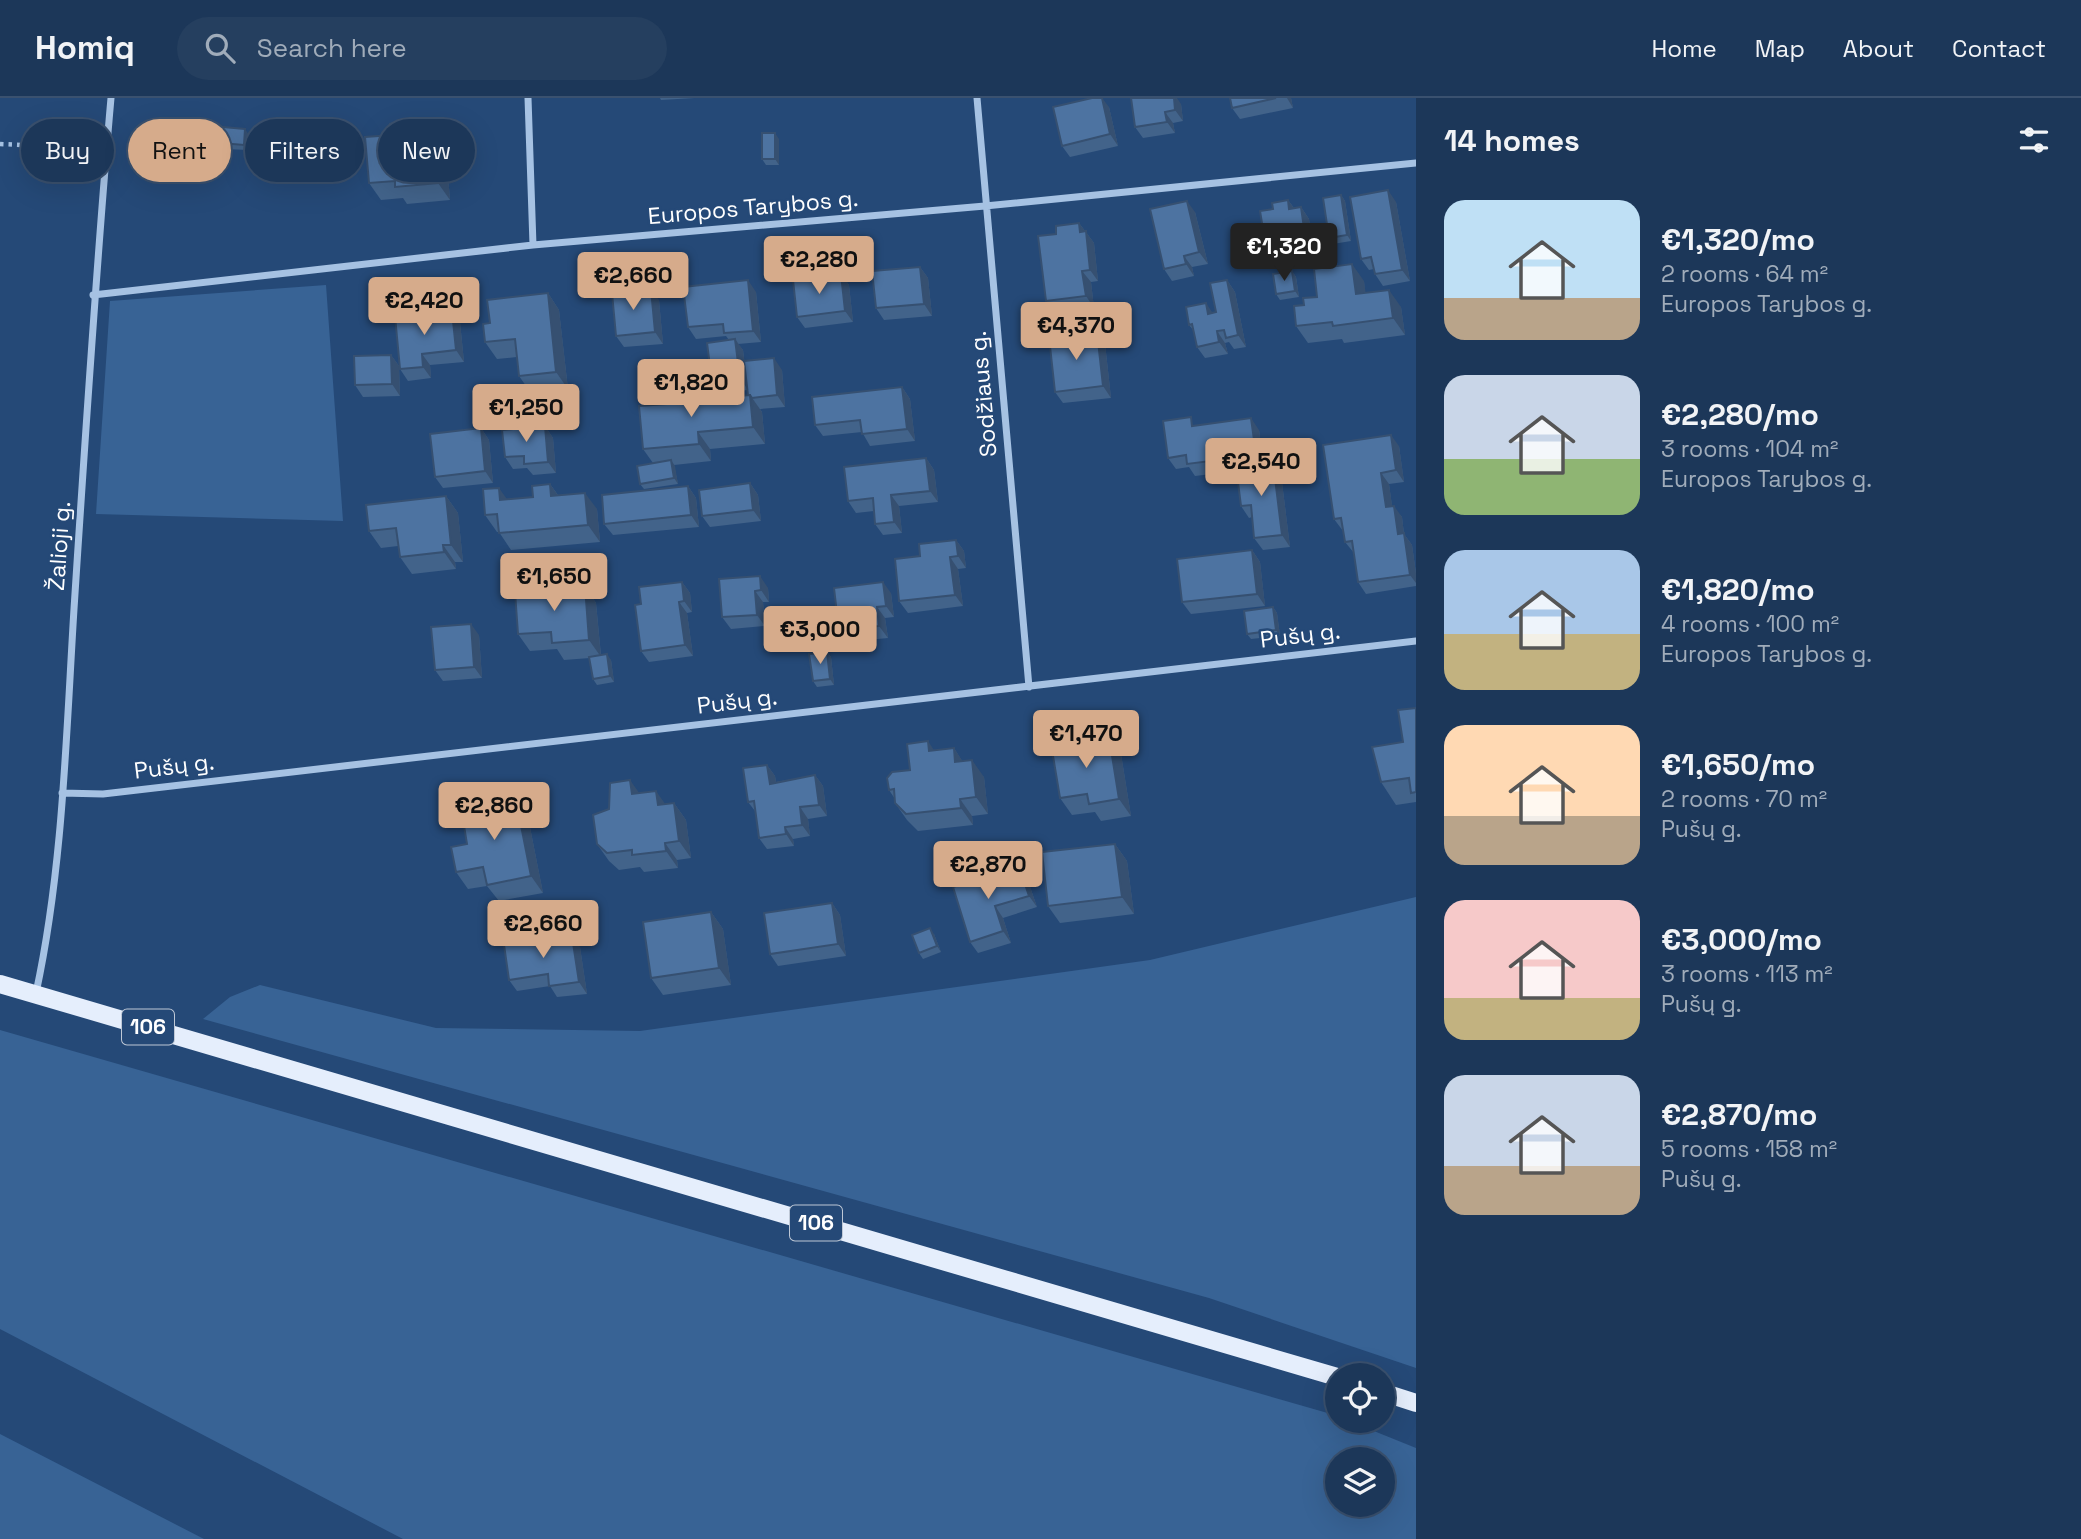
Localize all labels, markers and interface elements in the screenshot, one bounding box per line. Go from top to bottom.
search box [177,17,667,80]
text: Homiq [35,27,135,69]
icon: search [201,29,239,67]
text: Search here [257,31,407,65]
text: Home [1651,33,1717,64]
text: Map [1755,33,1805,64]
text: About [1843,33,1914,64]
text: Contact [1952,33,2046,64]
chip: Buy [21,119,114,182]
chip: Rent [128,119,231,182]
chip: Filters [245,119,364,182]
chip: New [378,119,475,182]
text: 14 homes [1444,121,1580,160]
icon: filters [2015,121,2053,159]
street label: Europos Tarybos g. [647,183,859,231]
text: €1,320/mo [1661,220,1815,259]
pin: €1,320 [1227,223,1341,283]
icon: home [1500,228,1584,312]
text: €1,320 [1246,231,1322,261]
pin: €2,280 [762,236,876,296]
text: €2,280 [780,244,858,274]
pin: €2,660 [576,252,690,312]
text: 2 rooms · 64 m² [1661,259,1828,289]
text: €2,660 [593,260,673,290]
pin: €2,420 [367,278,481,337]
text: €2,420 [384,285,464,315]
text: Europos Tarybos g. [1661,289,1872,319]
pin: €4,370 [1019,302,1133,362]
text: €4,370 [1037,310,1115,340]
street label: Sodžiaus g. [963,330,1003,458]
pin: €1,820 [634,360,748,419]
text: €1,820 [653,367,729,397]
pin: €1,250 [469,384,583,444]
text: €1,250 [488,392,564,422]
text: €2,280/mo [1661,395,1819,434]
icon: home [1500,403,1584,487]
text: 3 rooms · 104 m² [1661,434,1838,464]
pin: €2,540 [1204,438,1318,498]
text: €2,540 [1221,446,1301,476]
text: Europos Tarybos g. [1661,464,1872,494]
street label: Žalioji g. [41,500,77,592]
pin: €1,650 [497,554,611,613]
text: €1,650 [516,561,592,591]
text: €1,820/mo [1661,570,1815,609]
icon: home [1500,578,1584,662]
pin: €3,000 [763,606,877,666]
text: 4 rooms · 100 m² [1661,609,1839,639]
text: €3,000 [780,614,860,644]
street label: Pušų g. [1258,615,1342,655]
text: Europos Tarybos g. [1661,639,1872,669]
street label: Pušų g. [695,681,779,721]
pin: €1,470 [1029,710,1143,770]
text: €1,470 [1049,718,1123,748]
text: €1,650/mo [1661,745,1815,784]
street label: Pušų g. [132,746,216,786]
icon: home [1500,753,1584,837]
pin: €2,860 [437,782,551,842]
text: 2 rooms · 70 m² [1661,784,1827,814]
text: €2,860 [455,790,533,820]
text: Pušų g. [1661,814,1742,844]
pin: €2,870 [931,842,1045,901]
text: €2,870 [949,849,1027,879]
pin: €2,660 [486,900,600,960]
text: €2,660 [503,908,583,938]
text: €3,000/mo [1661,920,1822,959]
icon: home [1500,928,1584,1012]
text: 3 rooms · 113 m² [1661,959,1833,989]
text: Pušų g. [1661,989,1742,1019]
road number: 106 [122,1010,174,1044]
text: €2,870/mo [1661,1095,1817,1134]
icon: home [1500,1103,1584,1187]
text: 5 rooms · 158 m² [1661,1134,1837,1164]
text: Pušų g. [1661,1164,1742,1194]
road number: 106 [790,1206,842,1240]
map controls [1325,1363,1395,1517]
button: locate [1325,1363,1395,1433]
button: layers [1325,1447,1395,1517]

